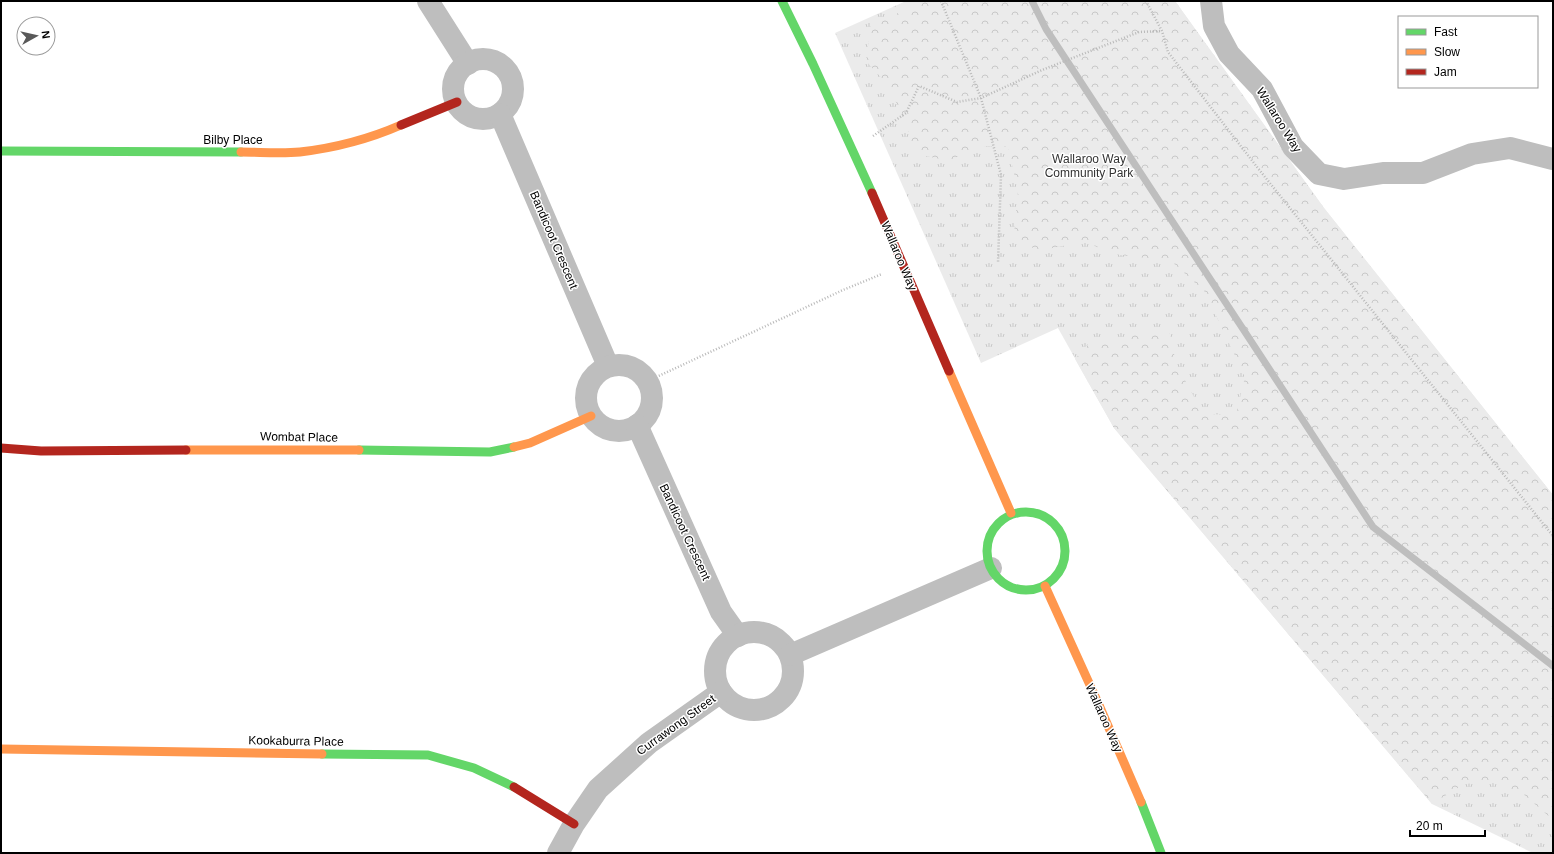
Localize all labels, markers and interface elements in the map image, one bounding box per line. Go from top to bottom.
north arrow [16,16,56,56]
legend [1398,16,1538,88]
text: Fast [1434,25,1458,39]
text: N [39,30,52,39]
text: Slow [1434,45,1460,59]
text: Jam [1434,65,1457,79]
street label: Wallaroo Way [1254,85,1304,155]
street label: Bilby Place [203,133,263,147]
park label: Wallaroo Way Community Park [1045,152,1134,180]
street label: Bandicoot Crescent [527,189,581,292]
street label: Wallaroo Way [878,219,920,293]
street label: Wombat Place [260,429,338,445]
street label: Bandicoot Crescent [657,482,714,583]
street label: Wallaroo Way [1083,681,1125,755]
street label: Currawong Street [634,691,719,758]
street label: Kookaburra Place [248,733,344,749]
scale bar [1410,812,1485,838]
text: 20 m [1416,819,1443,833]

